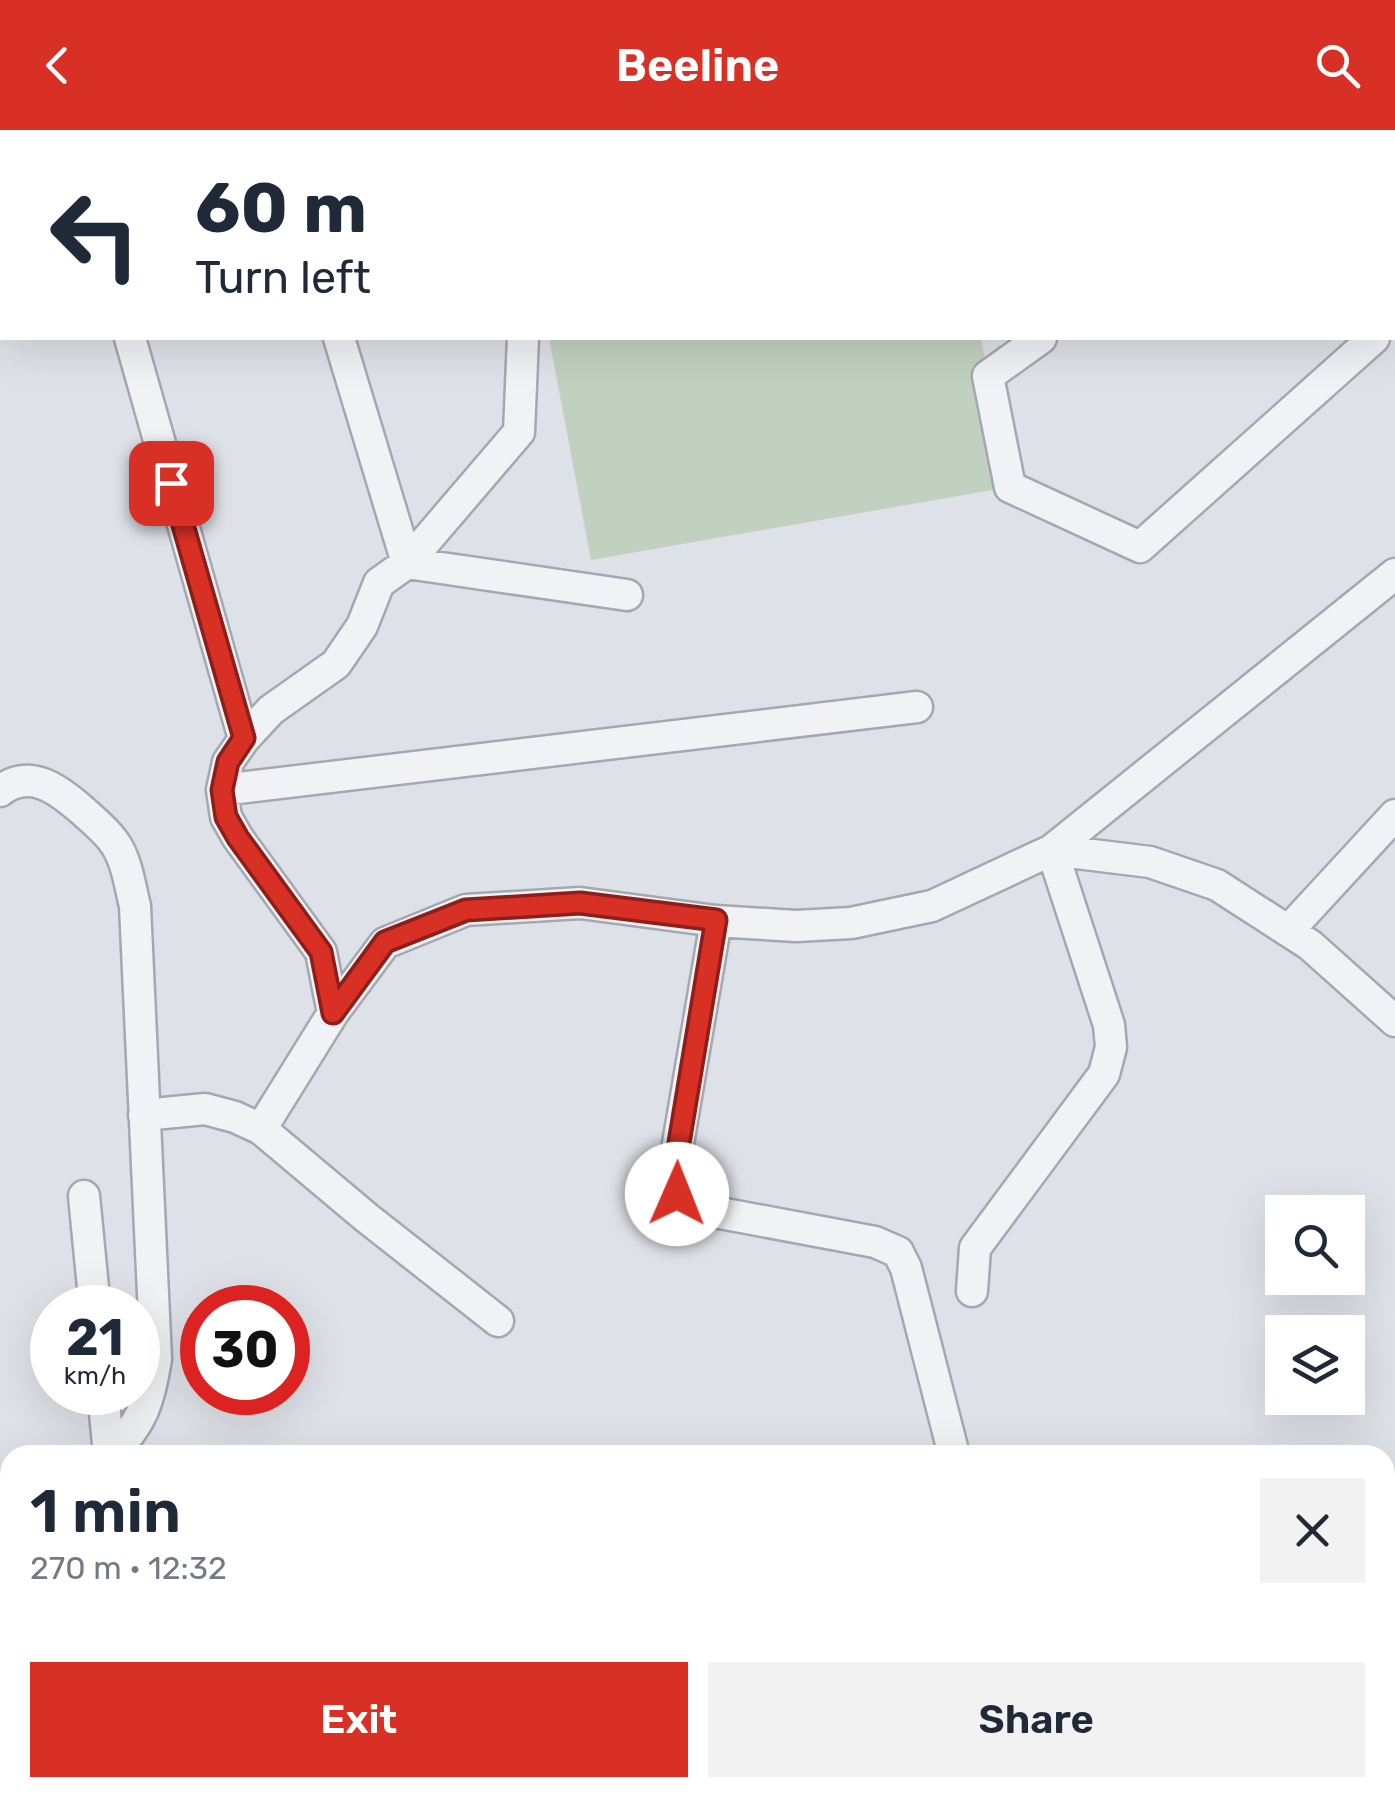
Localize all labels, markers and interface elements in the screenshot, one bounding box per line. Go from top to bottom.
icon: back [30,38,85,93]
icon: search [1310,38,1365,93]
text: Beeline [616,39,779,92]
text: 60 m [195,167,367,250]
icon: left [30,170,160,300]
text: Turn left [195,251,371,304]
pin [129,441,214,526]
icon: arrive [144,456,199,511]
position arrow [625,1142,729,1246]
map controls [1265,1195,1365,1415]
button: search [1265,1195,1365,1295]
speed limit sign: 30 [180,1285,310,1415]
text: 21 [66,1308,124,1368]
button: layers [1265,1315,1365,1415]
text: km/h [64,1361,126,1390]
text: 1 min [30,1476,181,1547]
button: close [1260,1478,1365,1583]
text: 270 m · 12:32 [30,1549,227,1587]
button: Exit [30,1662,688,1777]
button: Share [708,1662,1365,1777]

